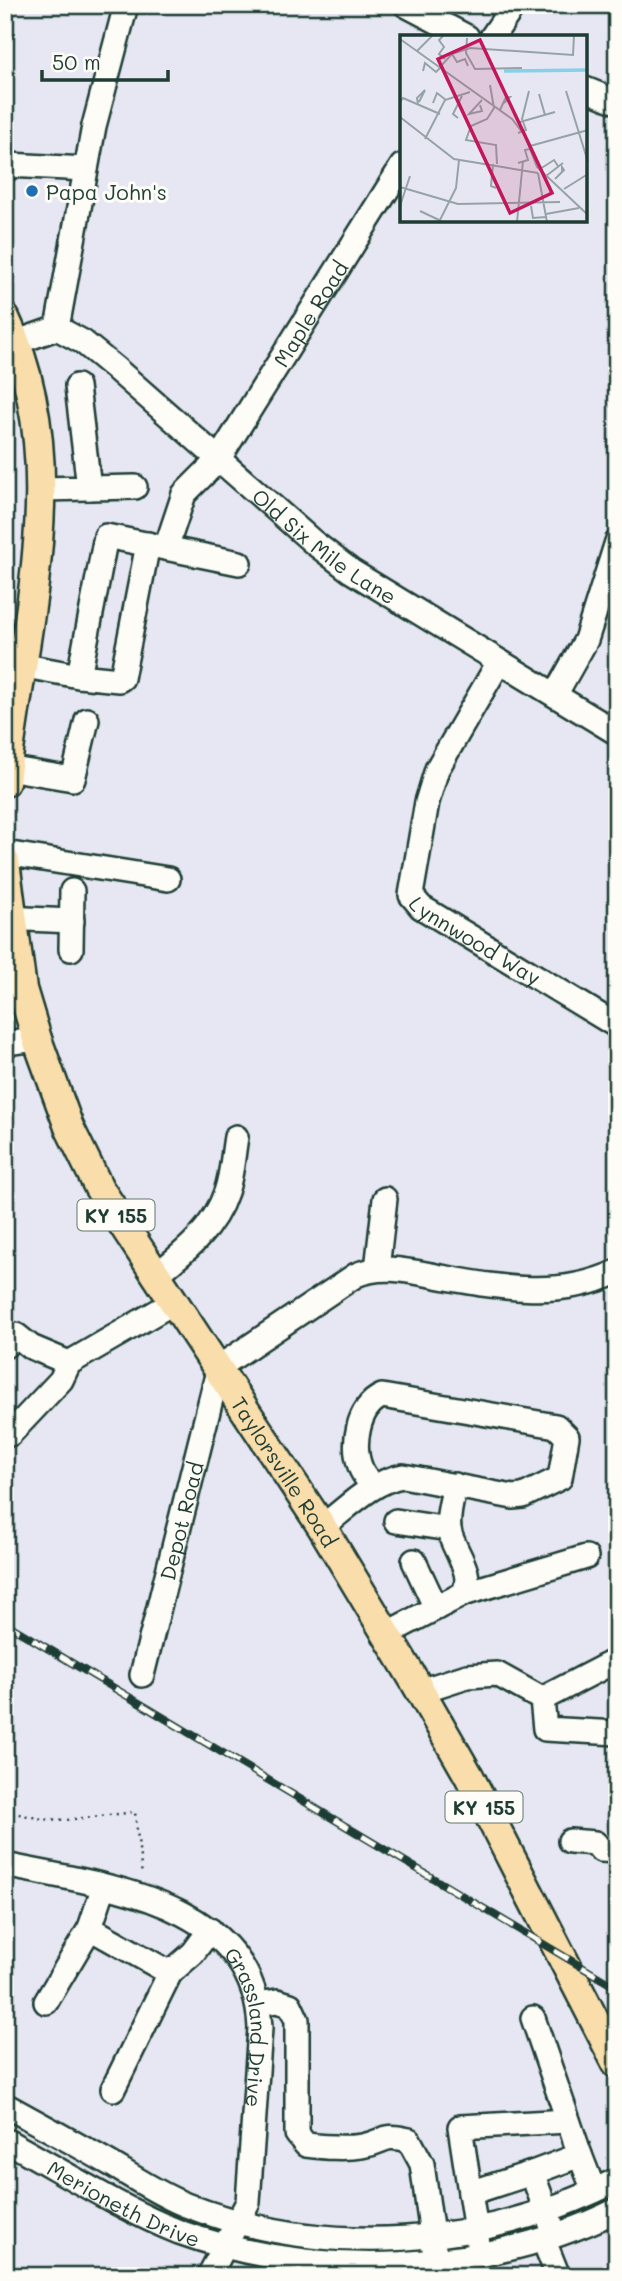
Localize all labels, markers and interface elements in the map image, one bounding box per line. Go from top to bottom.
inset map [400,35,587,222]
scale bar [42,38,168,82]
text: 50 m [52,48,101,75]
place label: Papa John's [46,178,167,205]
marker: Papa John's [24,183,40,199]
street label: Maple Road [266,255,353,371]
street label: Old Six Mile Lane [247,482,402,609]
street label: Lynnwood Way [404,890,546,990]
road number: KY 155 [78,1200,154,1231]
street label: Taylorsville Road [226,1391,344,1552]
street label: Depot Road [153,1459,208,1583]
road number: KY 155 [446,1792,522,1823]
street label: Grassland Drive [219,1941,274,2108]
street label: Merioneth Drive [43,2154,204,2252]

